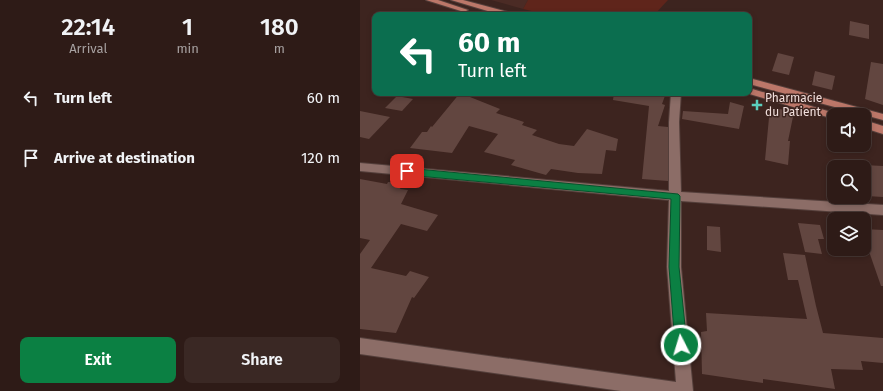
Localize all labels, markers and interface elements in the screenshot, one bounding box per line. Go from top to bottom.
text: 22:14 [61,13,115,41]
text: 1 [182,13,193,41]
text: 180 [260,13,299,41]
text: 60 m [458,26,520,59]
icon: left [392,28,444,80]
text: Arrival [69,41,107,56]
text: min [176,41,199,56]
text: m [274,41,285,56]
text: Turn left [458,60,527,82]
icon: left [20,87,42,109]
text: Turn left [54,89,112,107]
text: 60 m [307,89,340,107]
place label: Pharmacie du Patient [765,91,822,119]
marker: Pharmacie du Patient [752,100,762,110]
map controls [827,108,871,256]
button: sound [827,108,871,152]
icon: arrive [20,147,42,169]
text: Arrive at destination [54,149,195,167]
text: 120 m [301,149,340,167]
pin [390,154,424,188]
icon: arrive [396,160,418,182]
button: search [827,160,871,204]
button: layers [827,212,871,256]
position arrow [660,324,702,366]
button: Exit [20,337,176,383]
button: Share [184,337,340,383]

